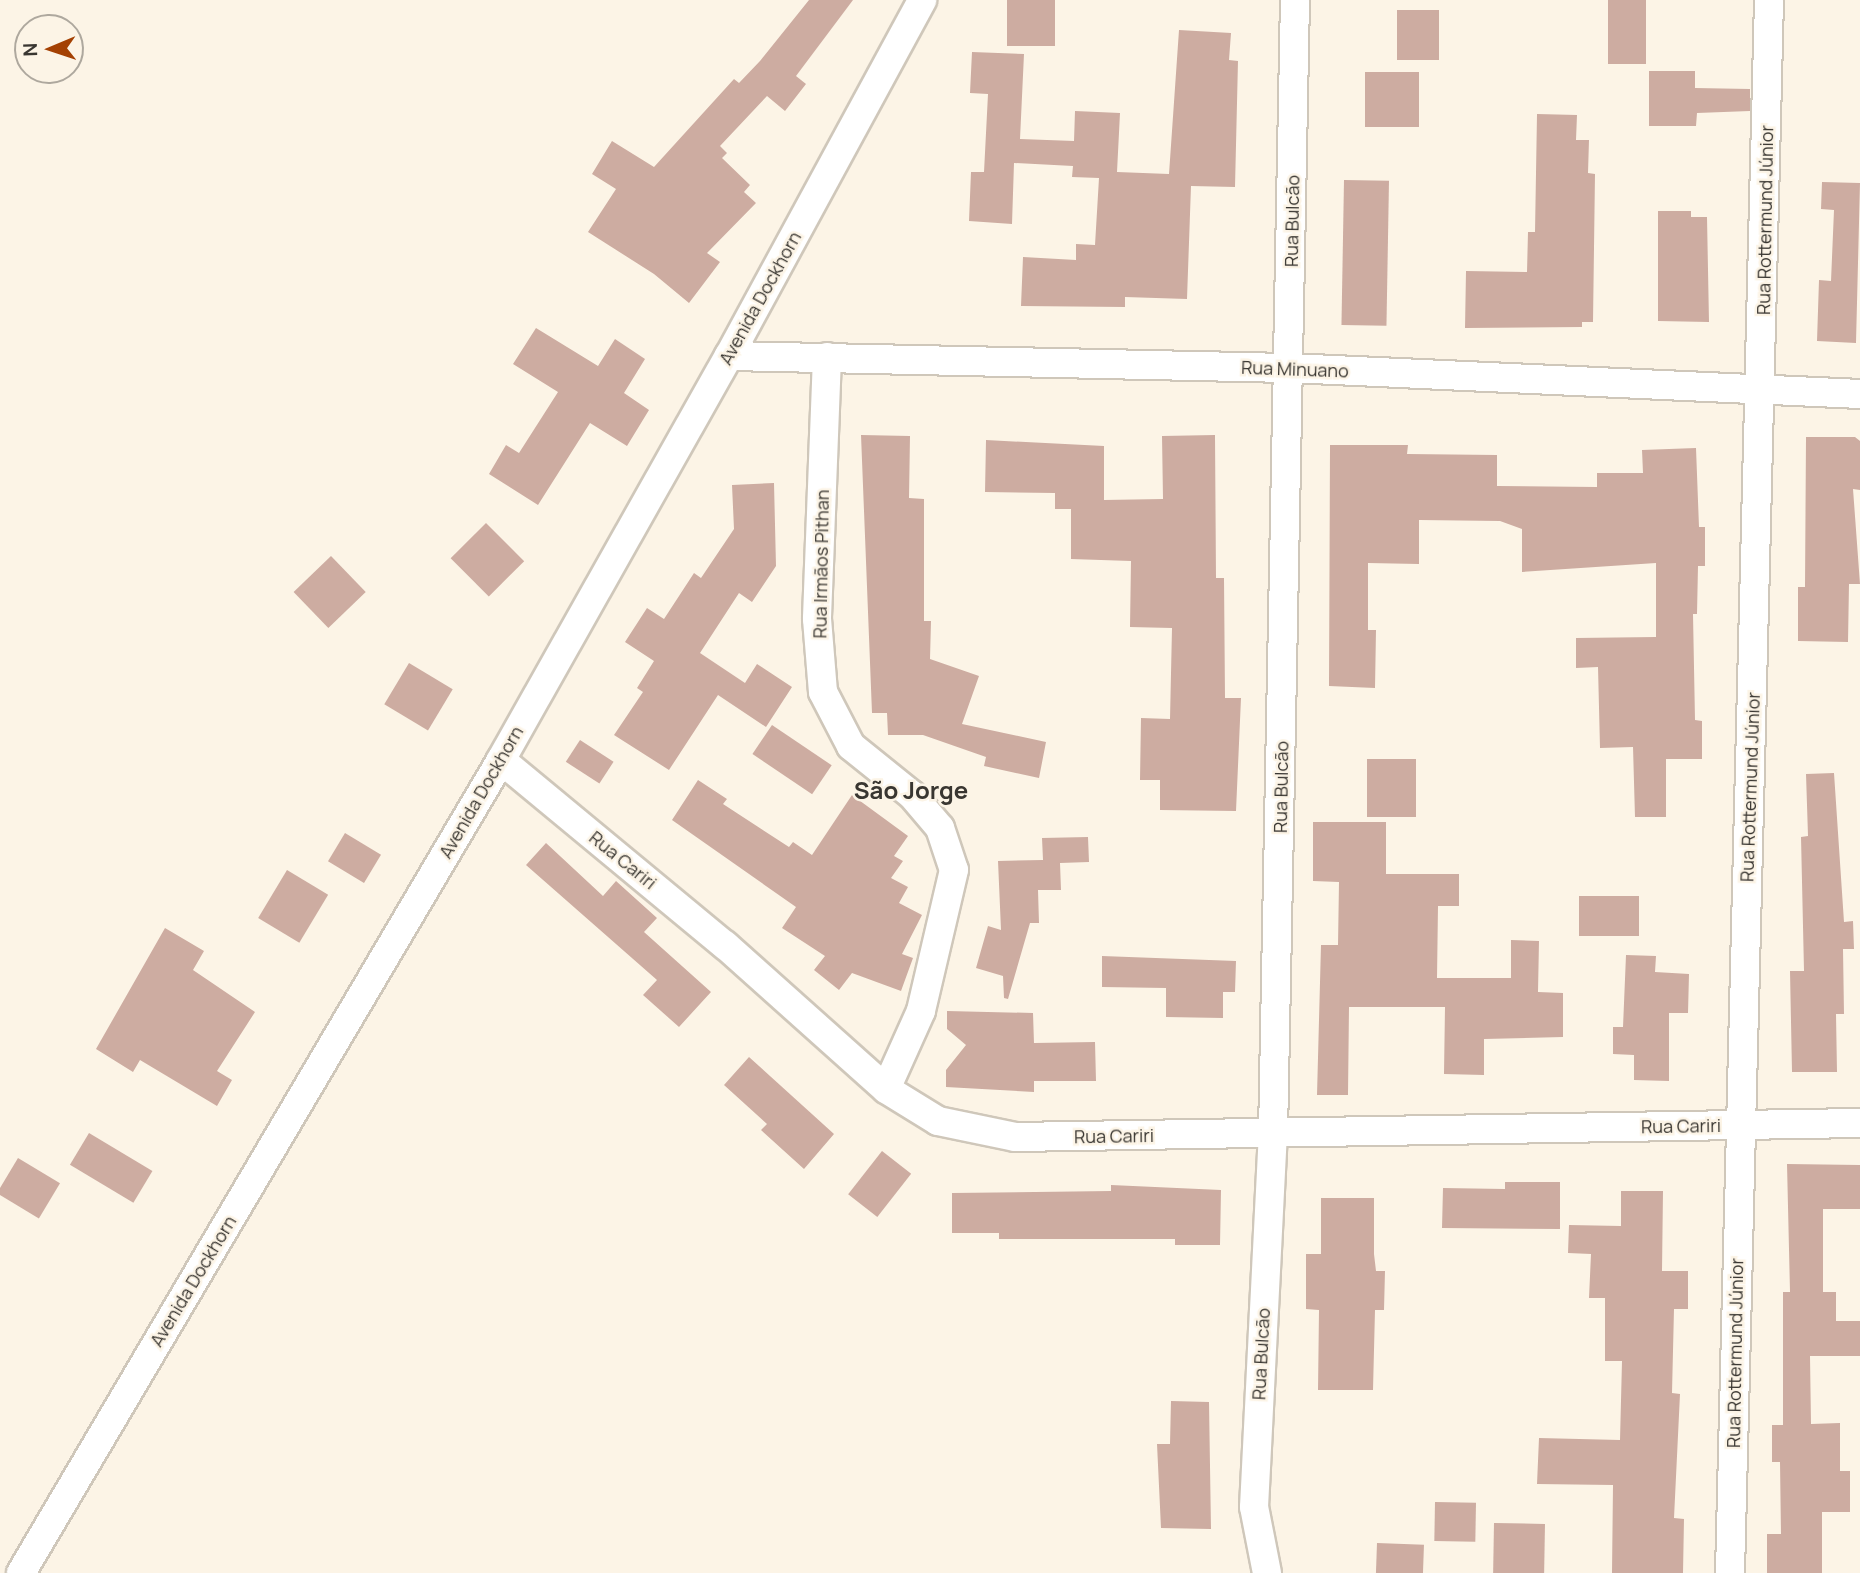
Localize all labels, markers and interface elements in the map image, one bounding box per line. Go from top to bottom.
north arrow [14,14,84,84]
text: N [17,42,43,57]
street label: Rua Rottermund Júnior [1753,125,1777,315]
street label: Rua Bulcão [1280,175,1304,267]
street label: Avenida Dockhorn [714,228,806,368]
street label: Rua Minuano [1241,356,1349,382]
street label: Rua Irmãos Pithan [809,489,833,639]
street label: Rua Rottermund Júnior [1736,692,1764,882]
street label: Avenida Dockhorn [434,722,528,862]
street label: Rua Bulcão [1269,741,1293,833]
district label: São Jorge [854,776,968,804]
street label: Rua Cariri [585,826,661,894]
street label: Rua Cariri [1641,1115,1721,1137]
street label: Rua Cariri [1074,1125,1154,1147]
street label: Avenida Dockhorn [145,1212,241,1350]
street label: Rua Rottermund Júnior [1723,1258,1747,1448]
street label: Rua Bulcão [1248,1307,1274,1401]

